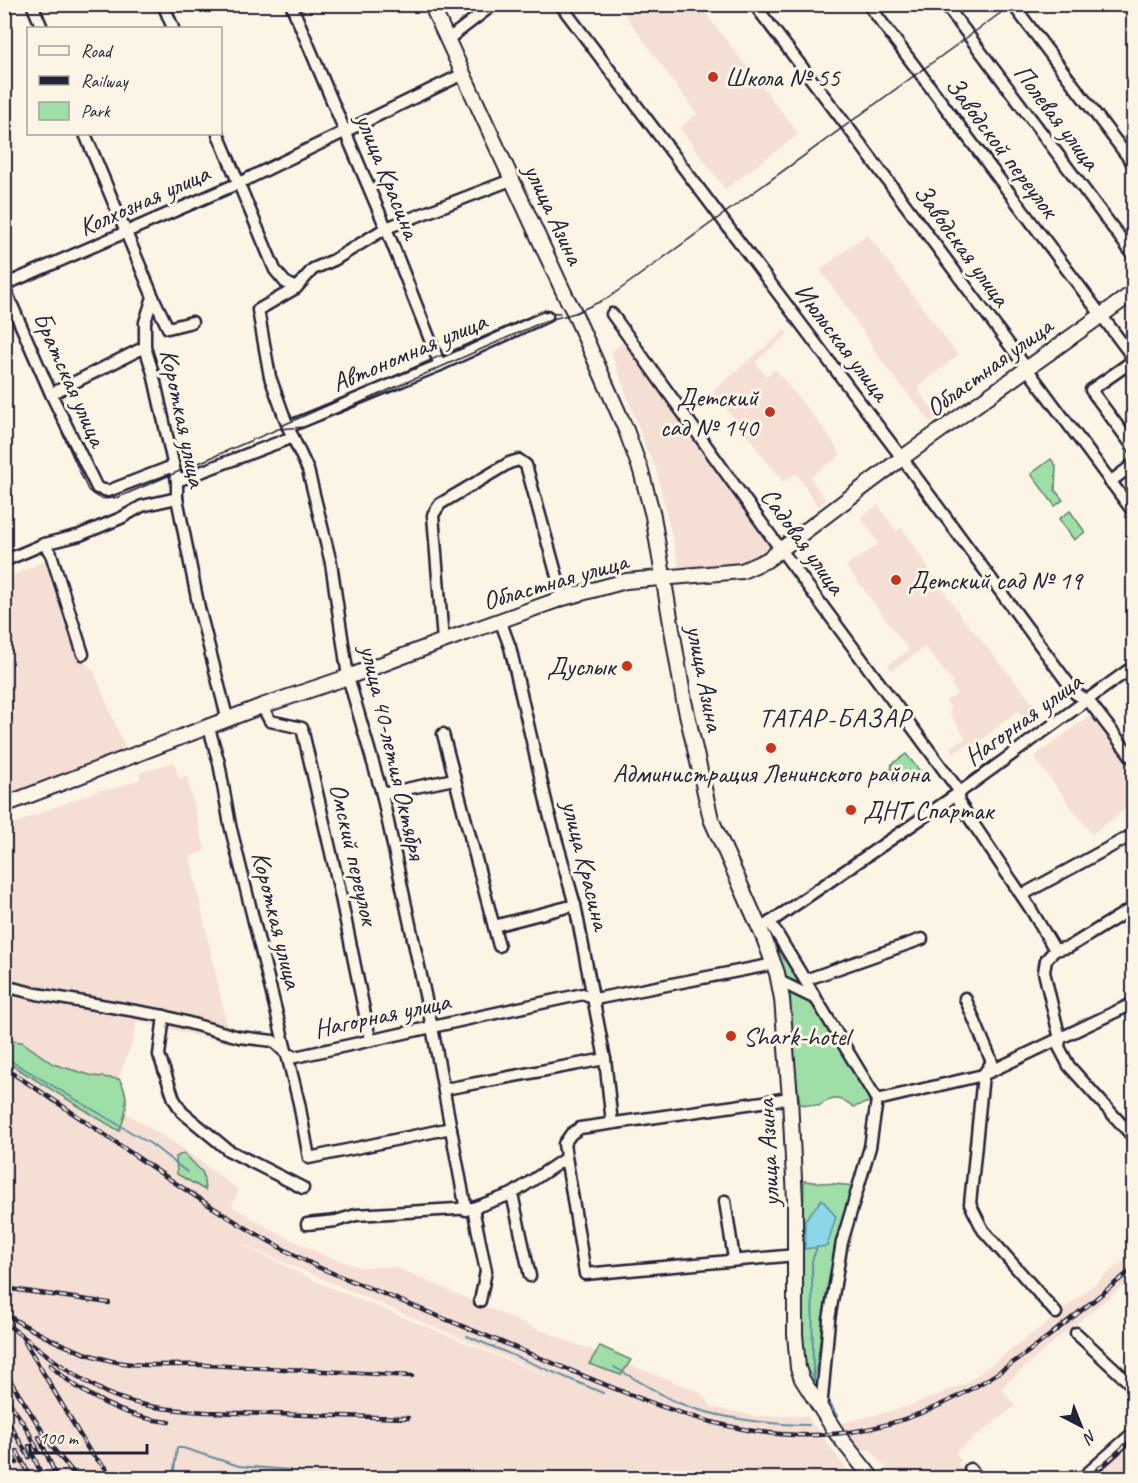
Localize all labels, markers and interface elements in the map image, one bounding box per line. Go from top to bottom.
legend [27,27,222,135]
text: Road [81,40,114,62]
street label: Полевая улица [1006,57,1109,178]
place label: Школа № 55 [725,61,841,94]
text: Railway [81,70,129,92]
marker: Школа № 55 [706,70,720,84]
street label: Заводской переулок [938,70,1067,226]
text: Park [81,100,111,122]
street label: улица Красина [347,107,429,246]
street label: Колхозная улица [74,156,216,243]
street label: улица Азина [516,157,592,271]
street label: Заводская улица [906,177,1019,314]
street label: Июльская улица [787,276,899,410]
street label: Автономная улица [327,304,493,399]
street label: Братская улица [26,306,115,454]
street label: Областная улица [919,309,1061,424]
street label: Короткая улица [152,346,214,492]
place label: Детский сад № 140 [660,381,760,444]
marker: Детский сад № 140 [763,405,777,419]
street label: Садовая улица [753,481,854,602]
street label: Областная улица [479,544,633,617]
place label: Детский сад № 19 [908,564,1084,597]
marker: Детский сад № 19 [889,573,903,587]
street label: улица Азина [678,620,732,735]
street label: улица 40-летия Октября [352,640,434,864]
place label: Дуслык [547,650,617,683]
marker: Дуслык [620,659,634,673]
street label: Нагорная улица [957,664,1090,773]
district label: ТАТАР-БАЗАР [758,701,913,735]
marker: Администрация Ленинского района [764,741,778,755]
place label: Администрация Ленинского района [613,757,931,790]
street label: Омский переулок [322,780,387,930]
place label: ДНТ Спартак [863,794,995,827]
street label: улица Красина [554,795,619,935]
marker: ДНТ Спартак [844,803,858,817]
street label: Короткая улица [244,848,310,994]
street label: Нагорная улица [311,984,455,1045]
place label: Shark-hotel [743,1020,854,1053]
marker: Shark-hotel [724,1029,738,1043]
street label: улица Азина [749,1097,787,1209]
north arrow [1051,1396,1111,1456]
scale bar [30,1417,147,1455]
text: N [1078,1426,1101,1449]
text: 100 m [39,1427,80,1449]

